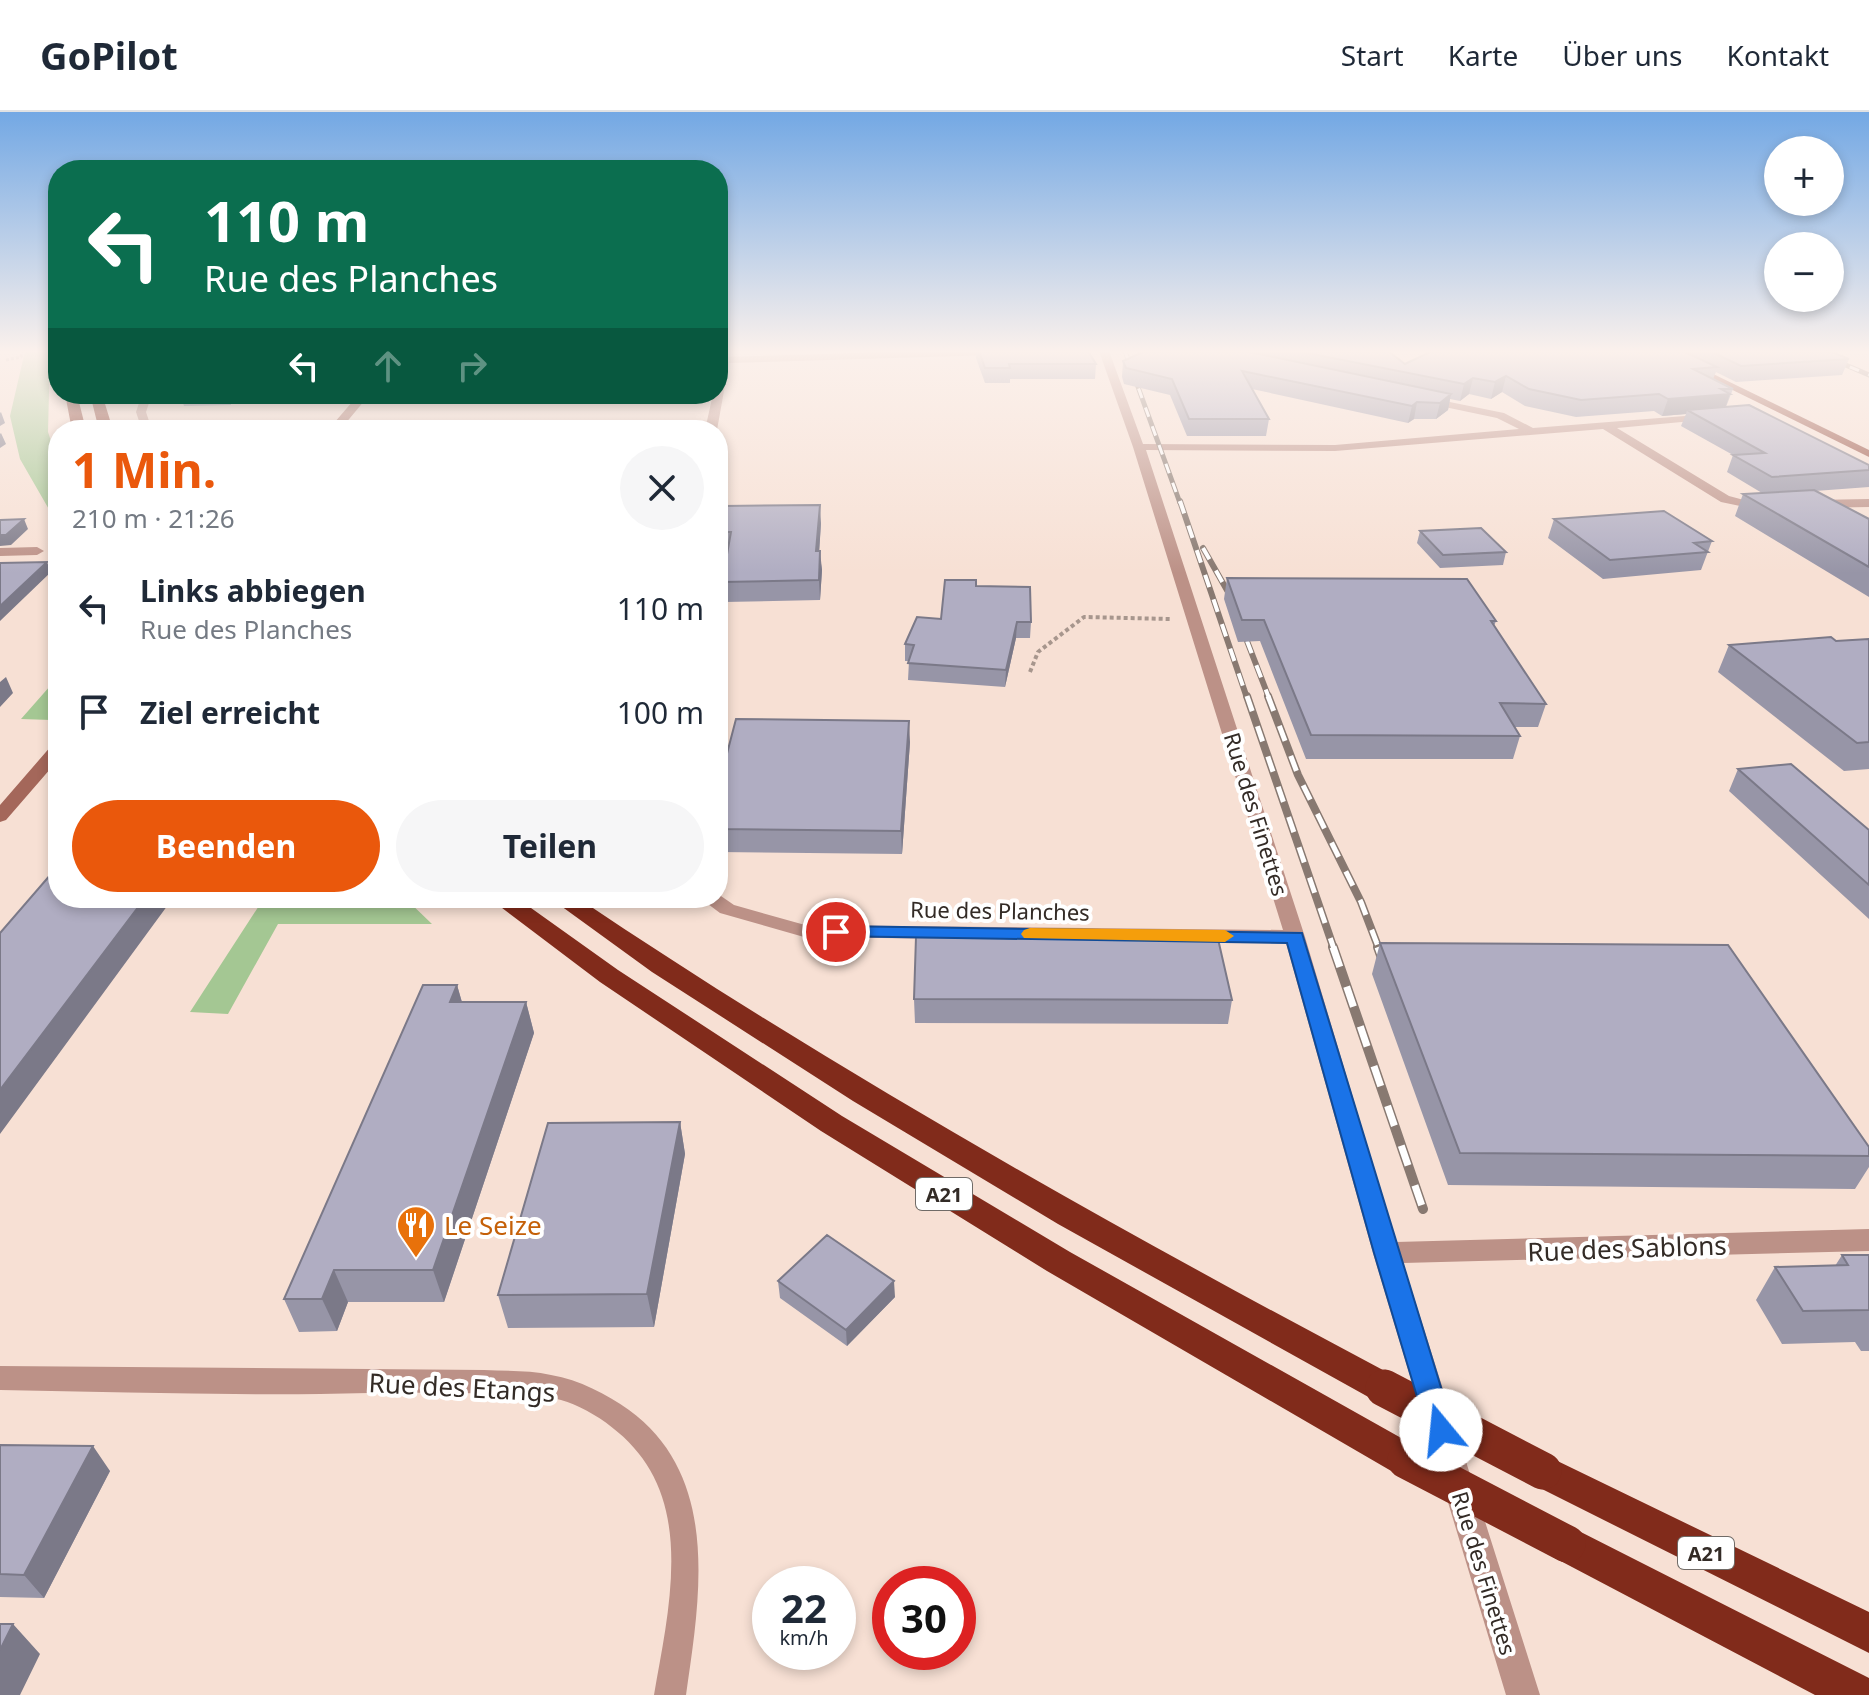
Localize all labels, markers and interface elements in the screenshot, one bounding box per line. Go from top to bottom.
text: GoPilot [40,29,178,81]
text: Start [1341,36,1404,74]
text: Karte [1448,36,1518,74]
text: Über uns [1562,36,1683,74]
text: Kontakt [1727,36,1829,74]
map controls [1764,136,1844,312]
button: + [1764,136,1844,216]
text: 110 m [204,182,369,258]
icon: left [72,192,176,296]
button: − [1764,232,1844,312]
text: Rue des Planches [204,254,498,303]
icon: left [282,344,326,388]
icon: ahead [366,344,410,388]
icon: right [450,344,494,388]
text: 1 Min. [72,437,216,502]
button: close [620,446,704,530]
text: 210 m · 21:26 [72,500,235,536]
text: Links abbiegen [140,570,366,611]
icon: left [72,586,116,630]
text: 110 m [617,588,704,629]
text: Rue des Planches [140,611,352,647]
icon: arrive [72,690,116,734]
text: Ziel erreicht [140,692,320,733]
text: 100 m [617,692,704,733]
street label: Rue des Finettes [1218,729,1296,899]
button: Beenden [72,800,380,892]
button: Teilen [396,800,704,892]
street label: Rue des Planches [910,893,1090,927]
pin [802,898,870,966]
icon: arrive [814,910,858,954]
road number: A21 [916,1178,972,1210]
restaurant icon: Le Seize [395,1204,437,1259]
place label: Le Seize [444,1207,542,1243]
street label: Rue des Sablons [1527,1227,1727,1269]
street label: Rue des Etangs [368,1364,556,1410]
position arrow [1399,1388,1483,1472]
street label: Rue des Finettes [1446,1488,1524,1658]
road number: A21 [1678,1537,1734,1569]
speed limit sign: 30 [872,1566,976,1670]
text: 22 [781,1580,827,1635]
text: km/h [779,1624,829,1651]

